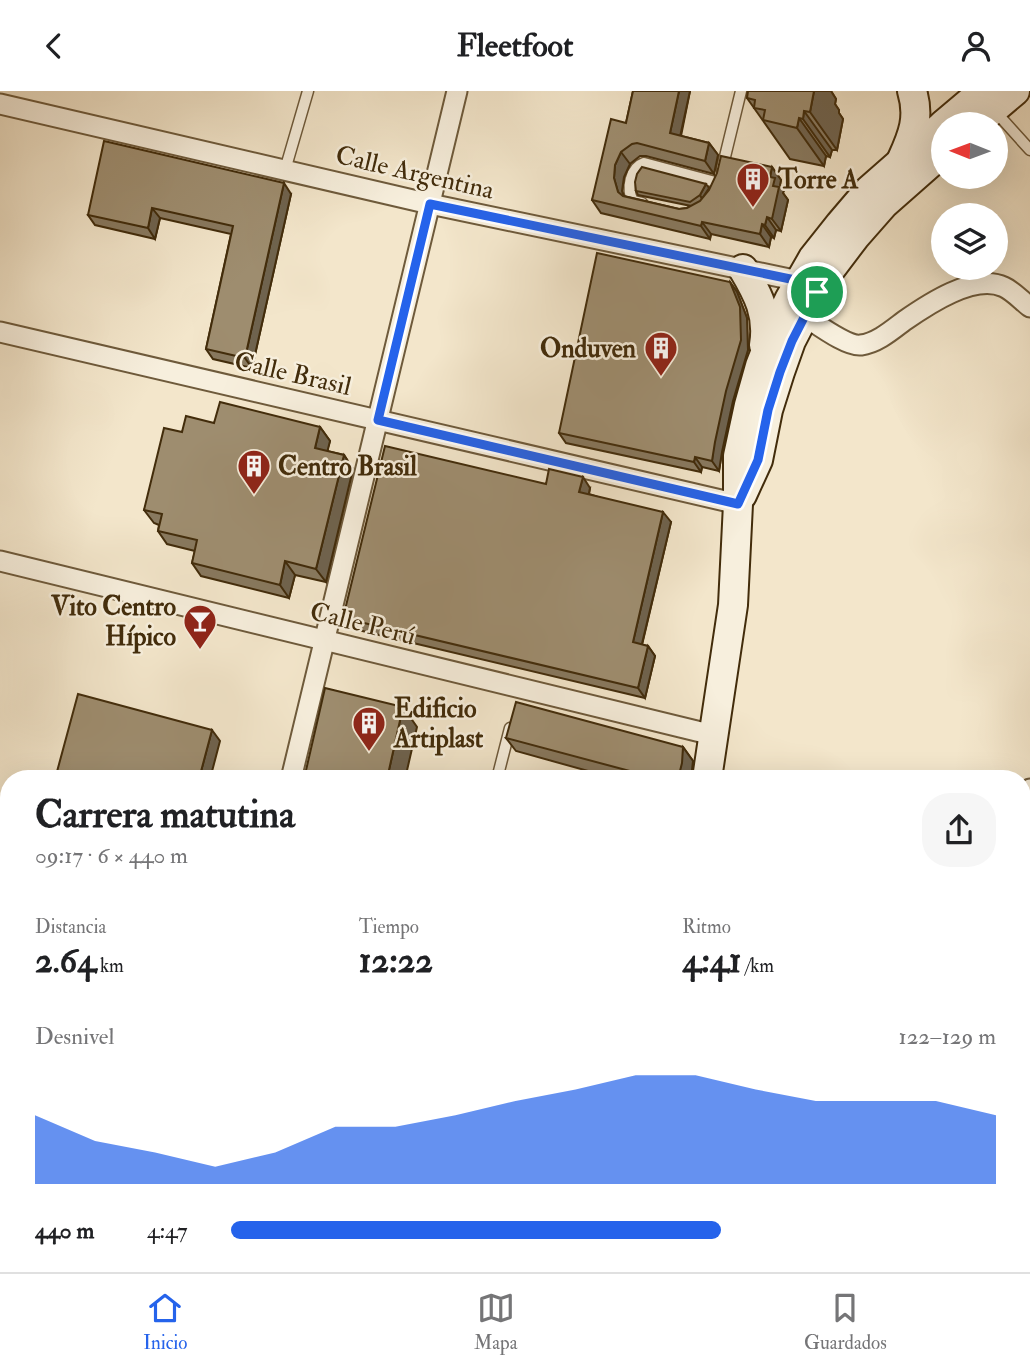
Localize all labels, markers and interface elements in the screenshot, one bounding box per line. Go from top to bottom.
text: Fleetfoot [457,26,573,66]
icon: back [35,27,73,65]
icon: person [957,27,995,65]
north arrow [931,112,1008,189]
map controls [931,112,1008,280]
street label: Calle Argentina [332,139,497,207]
building icon: Torre A [734,160,772,209]
place label: Torre A [777,164,859,196]
button: layers [931,203,1008,280]
pin [787,262,847,322]
icon: arrive [798,273,836,311]
building icon: Onduven [642,329,680,378]
place label: Onduven [540,333,637,365]
street label: Calle Brasil [231,345,355,403]
building icon: Centro Brasil [235,447,273,496]
place label: Centro Brasil [278,451,417,483]
place label: Vito Centro Hípico [50,591,176,654]
street label: Calle Perú [307,595,419,653]
bar icon: Vito Centro Hípico [181,602,219,651]
place label: Edificio Artiplast [393,693,484,756]
building icon: Edificio Artiplast [350,704,388,753]
text: Carrera matutina [35,791,295,839]
button: share [922,793,996,867]
text: 09:17 · 6 × 440 m [35,841,188,870]
text: Distancia [35,915,106,939]
text: Tiempo [359,915,419,939]
text: Ritmo [682,915,731,939]
text: 2.64 [35,939,96,983]
text: 12:22 [359,939,433,983]
text: 4:41 [682,939,741,983]
text: km [96,954,124,978]
text: /km [741,954,774,978]
text: Desnivel [35,1022,114,1051]
text: 122–129 m [899,1022,996,1051]
text: 440 m [35,1216,94,1245]
text: 4:47 [147,1216,188,1245]
tab: Inicio [143,1289,187,1355]
tab: Mapa [474,1289,517,1355]
tab: Guardados [804,1289,887,1355]

